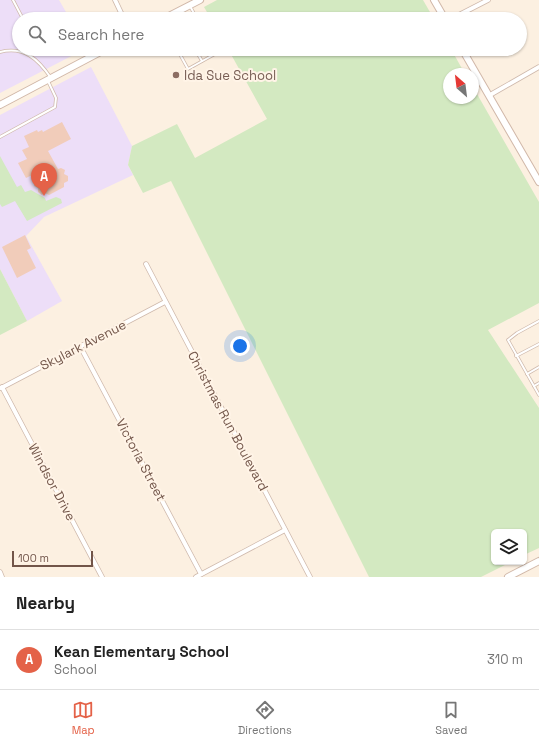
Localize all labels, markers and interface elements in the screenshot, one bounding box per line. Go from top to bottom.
search box [12,12,527,56]
icon: search [26,23,48,45]
text: Search here [58,25,144,44]
place label: Ida Sue School [184,67,276,84]
north arrow [443,68,479,104]
marker: Ida Sue School [171,70,181,80]
pin: A [31,163,57,196]
street label: Skylark Avenue [37,316,129,374]
your location [230,336,250,356]
street label: Christmas Run Boulevard [184,348,272,494]
street label: Victoria Street [112,416,170,504]
street label: Windsor Drive [25,440,79,524]
map controls [491,529,527,565]
button: layers [491,529,527,565]
scale bar [12,549,93,568]
text: 100 m [18,551,49,565]
text: Nearby [16,592,75,614]
text: Kean Elementary School [54,642,229,661]
text: A [25,651,33,668]
text: 310 m [487,651,523,668]
text: School [54,661,97,678]
tab: Map [72,699,95,737]
tab: Directions [238,699,292,737]
tab: Saved [435,699,467,737]

